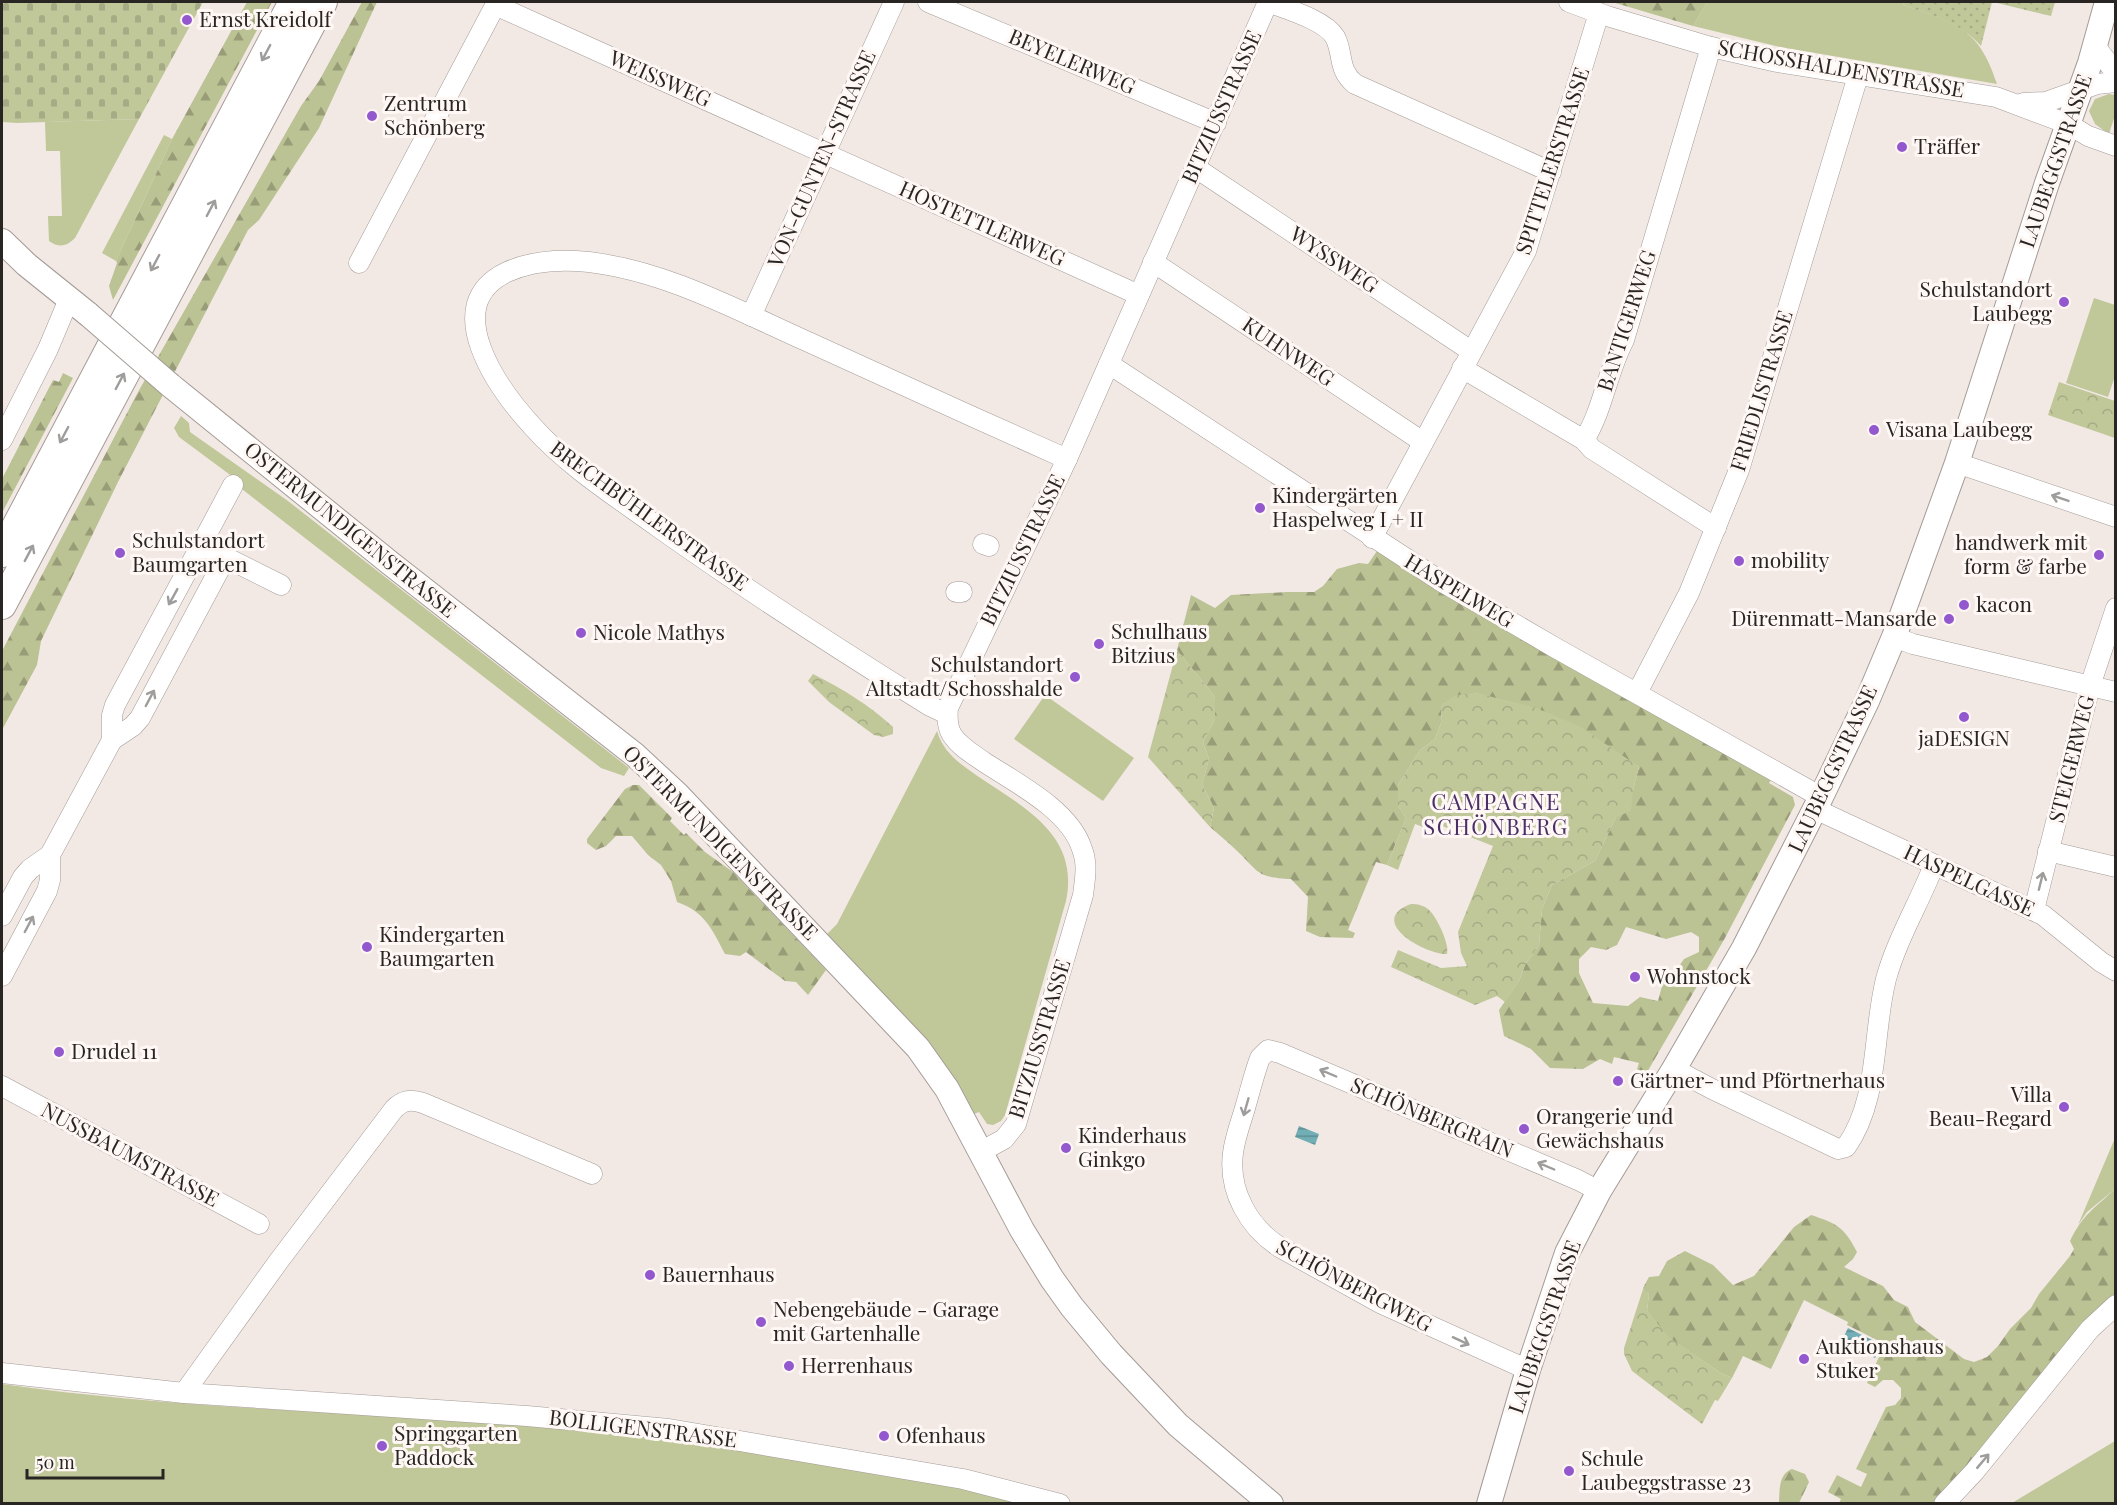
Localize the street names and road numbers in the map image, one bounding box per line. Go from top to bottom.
street label: BEYELERWEG [1005,21,1141,100]
street label: BITZIUSSTRASSE [1174,25,1267,187]
street label: SCHOSSHALDENSTRASSE [1716,32,1967,103]
street label: WEISSWEG [605,42,716,112]
street label: VON-GUNTEN-STRASSE [759,45,881,272]
street label: SPITTELERSTRASSE [1508,63,1595,257]
street label: LAUBEGGSTRASSE [2011,70,2097,251]
street label: HOSTETTLERWEG [896,173,1070,271]
street label: WYSSWEG [1285,218,1385,298]
street label: BANTIGERWEG [1589,246,1661,395]
street label: FRIEDLISTRASSE [1722,307,1798,474]
street label: KUHNWEG [1238,309,1341,392]
street label: BRECHBÜHLERSTRASSE [546,433,755,596]
street label: OSTERMUNDIGENSTRASSE [240,434,463,623]
street label: BITZIUSSTRASSE [972,469,1070,629]
street label: HASPELWEG [1400,546,1520,633]
street label: LAUBEGGSTRASSE [1780,680,1882,856]
street label: STEIGERWEG [2041,692,2100,825]
street label: OSTERMUNDIGENSTRASSE [618,738,825,945]
street label: HASPELGASSE [1900,837,2040,922]
street label: BITZIUSSTRASSE [1001,955,1076,1121]
street label: SCHÖNBERGRAIN [1347,1069,1519,1163]
street label: NUSSBAUMSTRASSE [37,1095,225,1212]
street label: SCHÖNBERGWEG [1272,1231,1438,1337]
street label: LAUBEGGSTRASSE [1500,1236,1586,1417]
street label: BOLLIGENSTRASSE [548,1402,739,1452]

